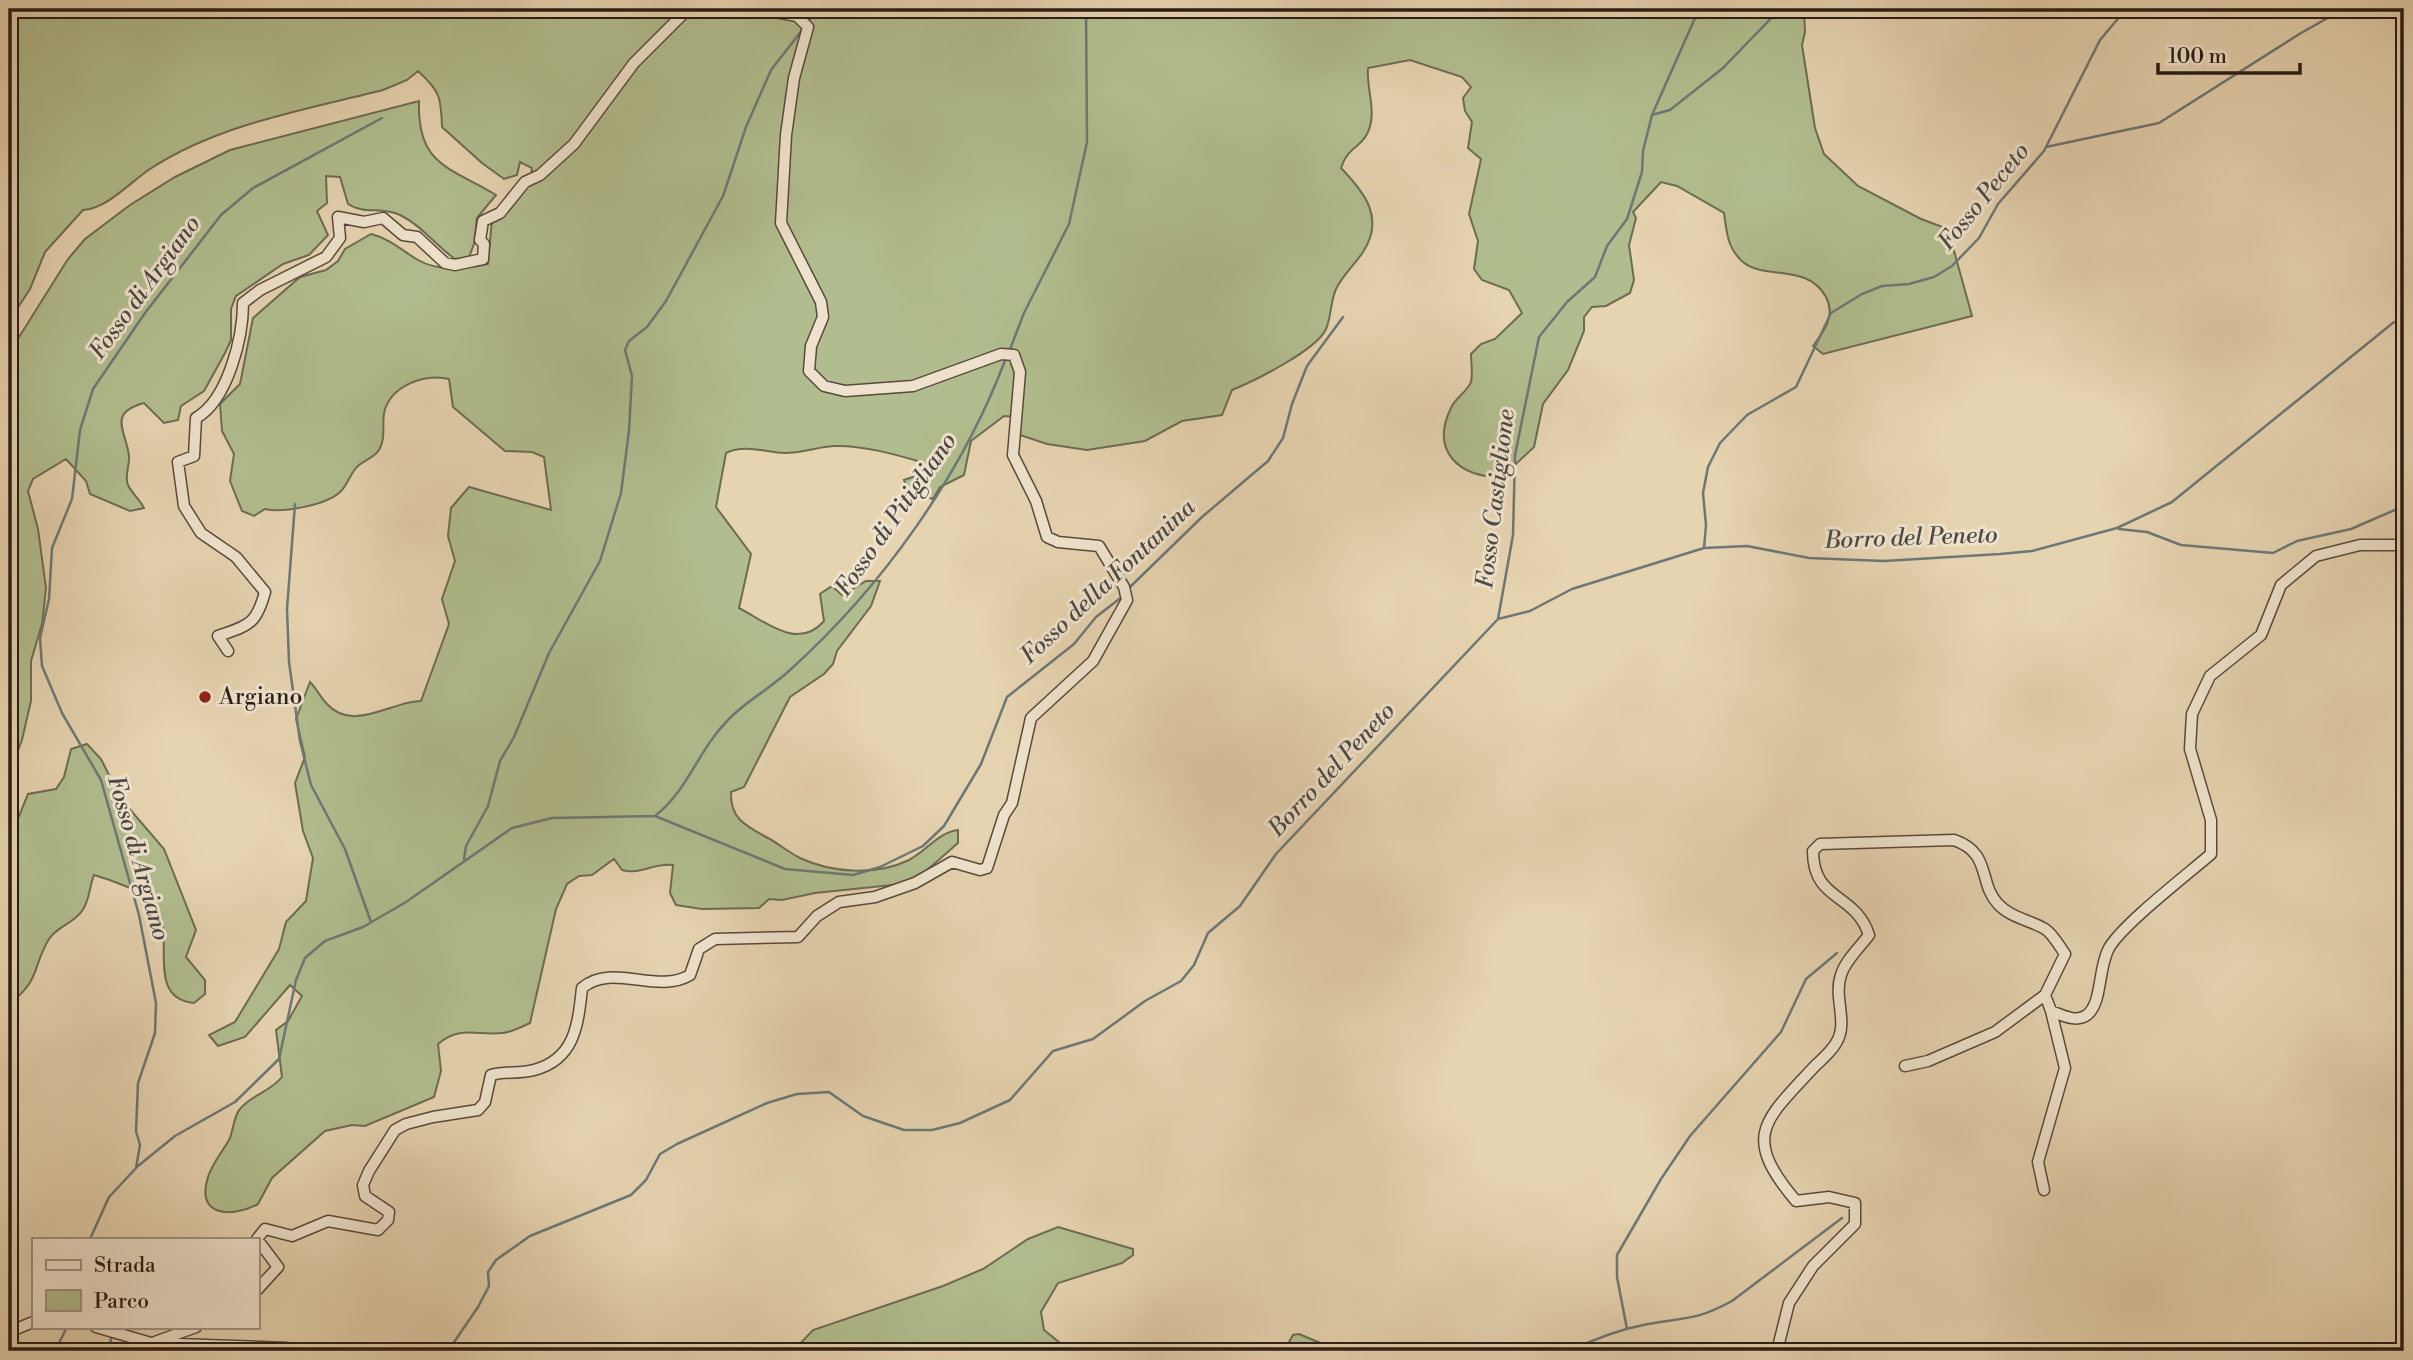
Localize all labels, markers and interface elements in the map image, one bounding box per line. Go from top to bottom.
scale bar [2158,32,2299,76]
text: 100 m [2168,44,2227,70]
water label: Fosso Peceto [1932,137,2036,257]
water label: Fosso di Argiano [83,210,207,366]
water label: Fosso Castiglione [1470,407,1522,591]
water label: Fosso di Pitigliano [828,427,964,603]
water label: Fosso della Fontanina [1014,493,1202,671]
water label: Borro del Peneto [1823,520,1998,556]
place label: Argiano [218,683,302,711]
marker: Argiano [197,689,213,705]
water label: Borro del Peneto [1261,696,1402,844]
water label: Fosso di Argiano [100,772,176,944]
legend [32,1238,259,1328]
text: Strada [94,1253,156,1279]
text: Parco [94,1289,149,1315]

